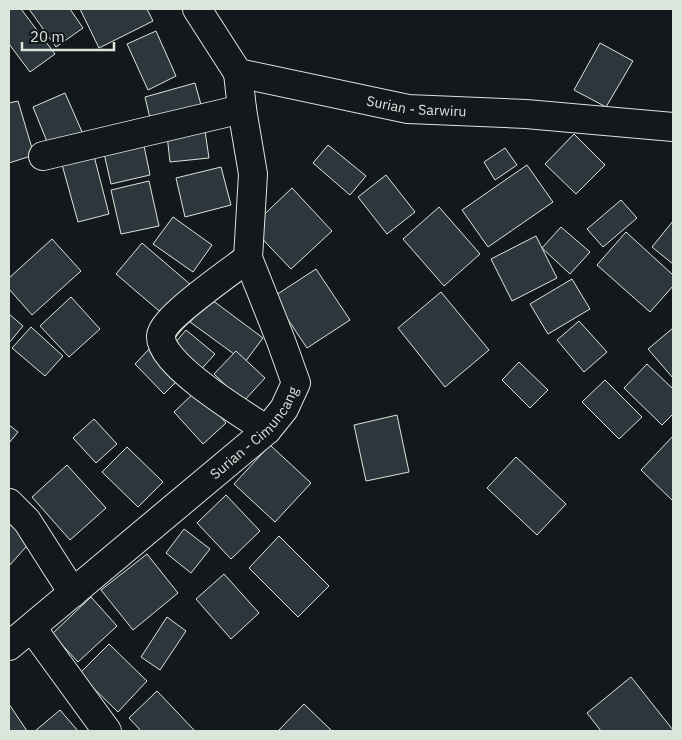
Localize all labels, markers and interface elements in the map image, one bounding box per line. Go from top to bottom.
scale bar [22,20,115,52]
text: 20 m [30,27,65,46]
street label: Surian - Sarwiru [365,91,467,120]
street label: Surian - Cimuncang [206,383,302,483]

